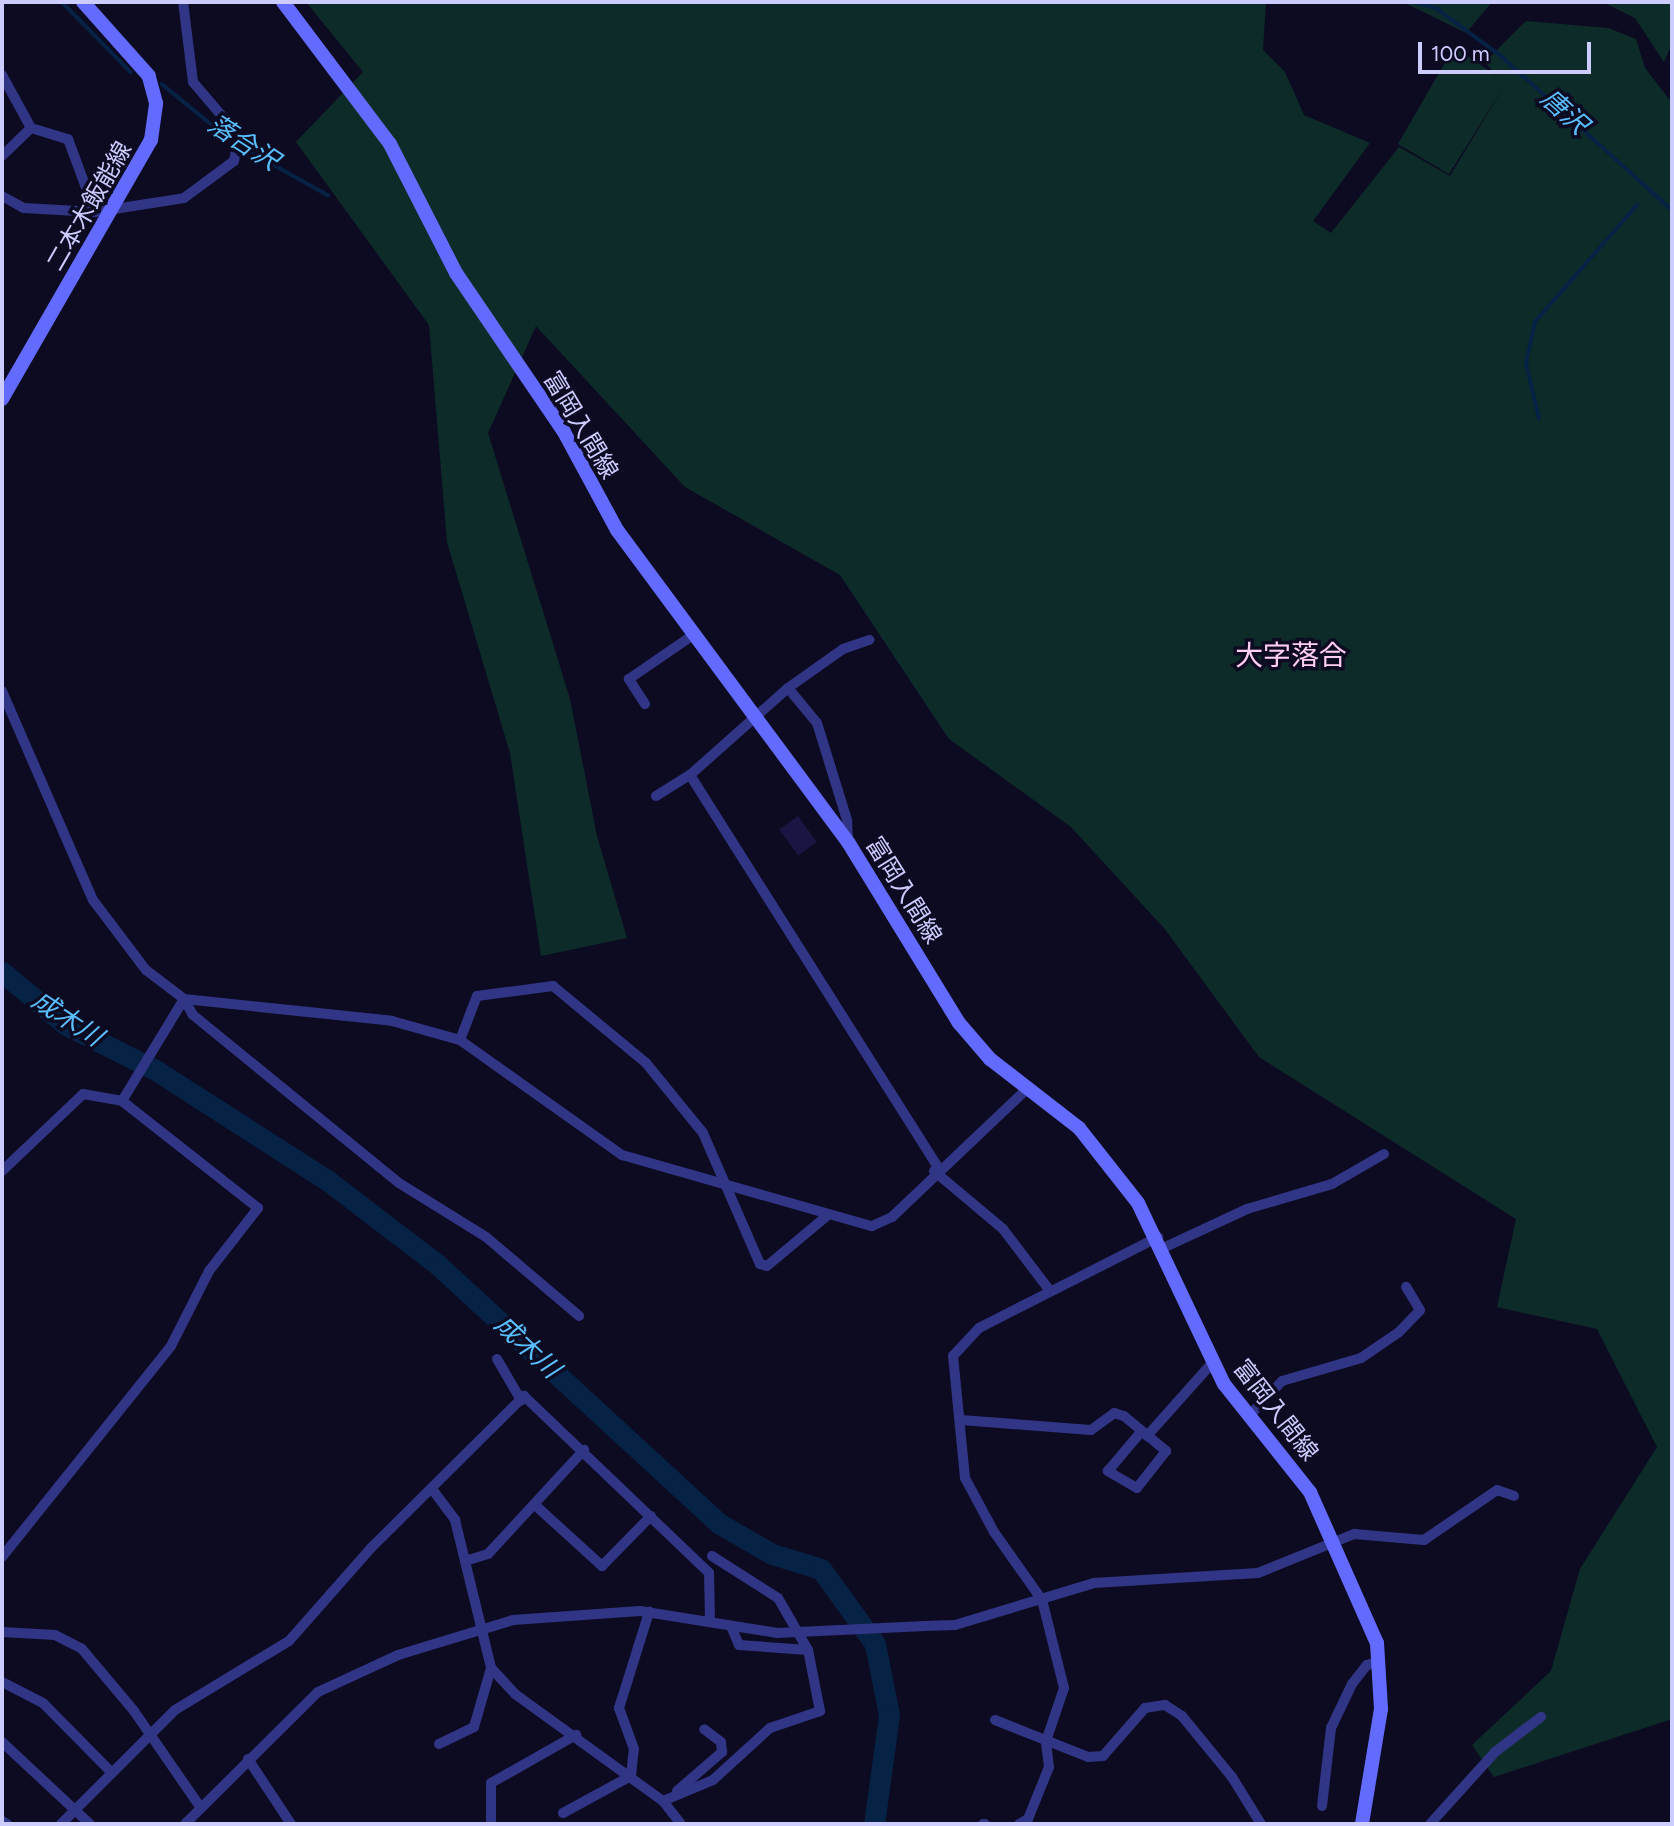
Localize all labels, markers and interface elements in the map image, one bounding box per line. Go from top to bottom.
scale bar [1422,28,1595,72]
text: 100 m [1431,41,1490,66]
water label: 唐沢 [1534,83,1594,141]
water label: 落合沢 [202,109,284,177]
street label: 二本木飯能線 [41,136,137,276]
street label: 富岡入間線 [538,366,624,484]
district label: 大字落合 [1235,638,1347,672]
street label: 富岡入間線 [860,831,948,949]
water label: 成木川 [26,985,108,1053]
water label: 成木川 [488,1309,566,1385]
street label: 富岡入間線 [1228,1354,1324,1466]

